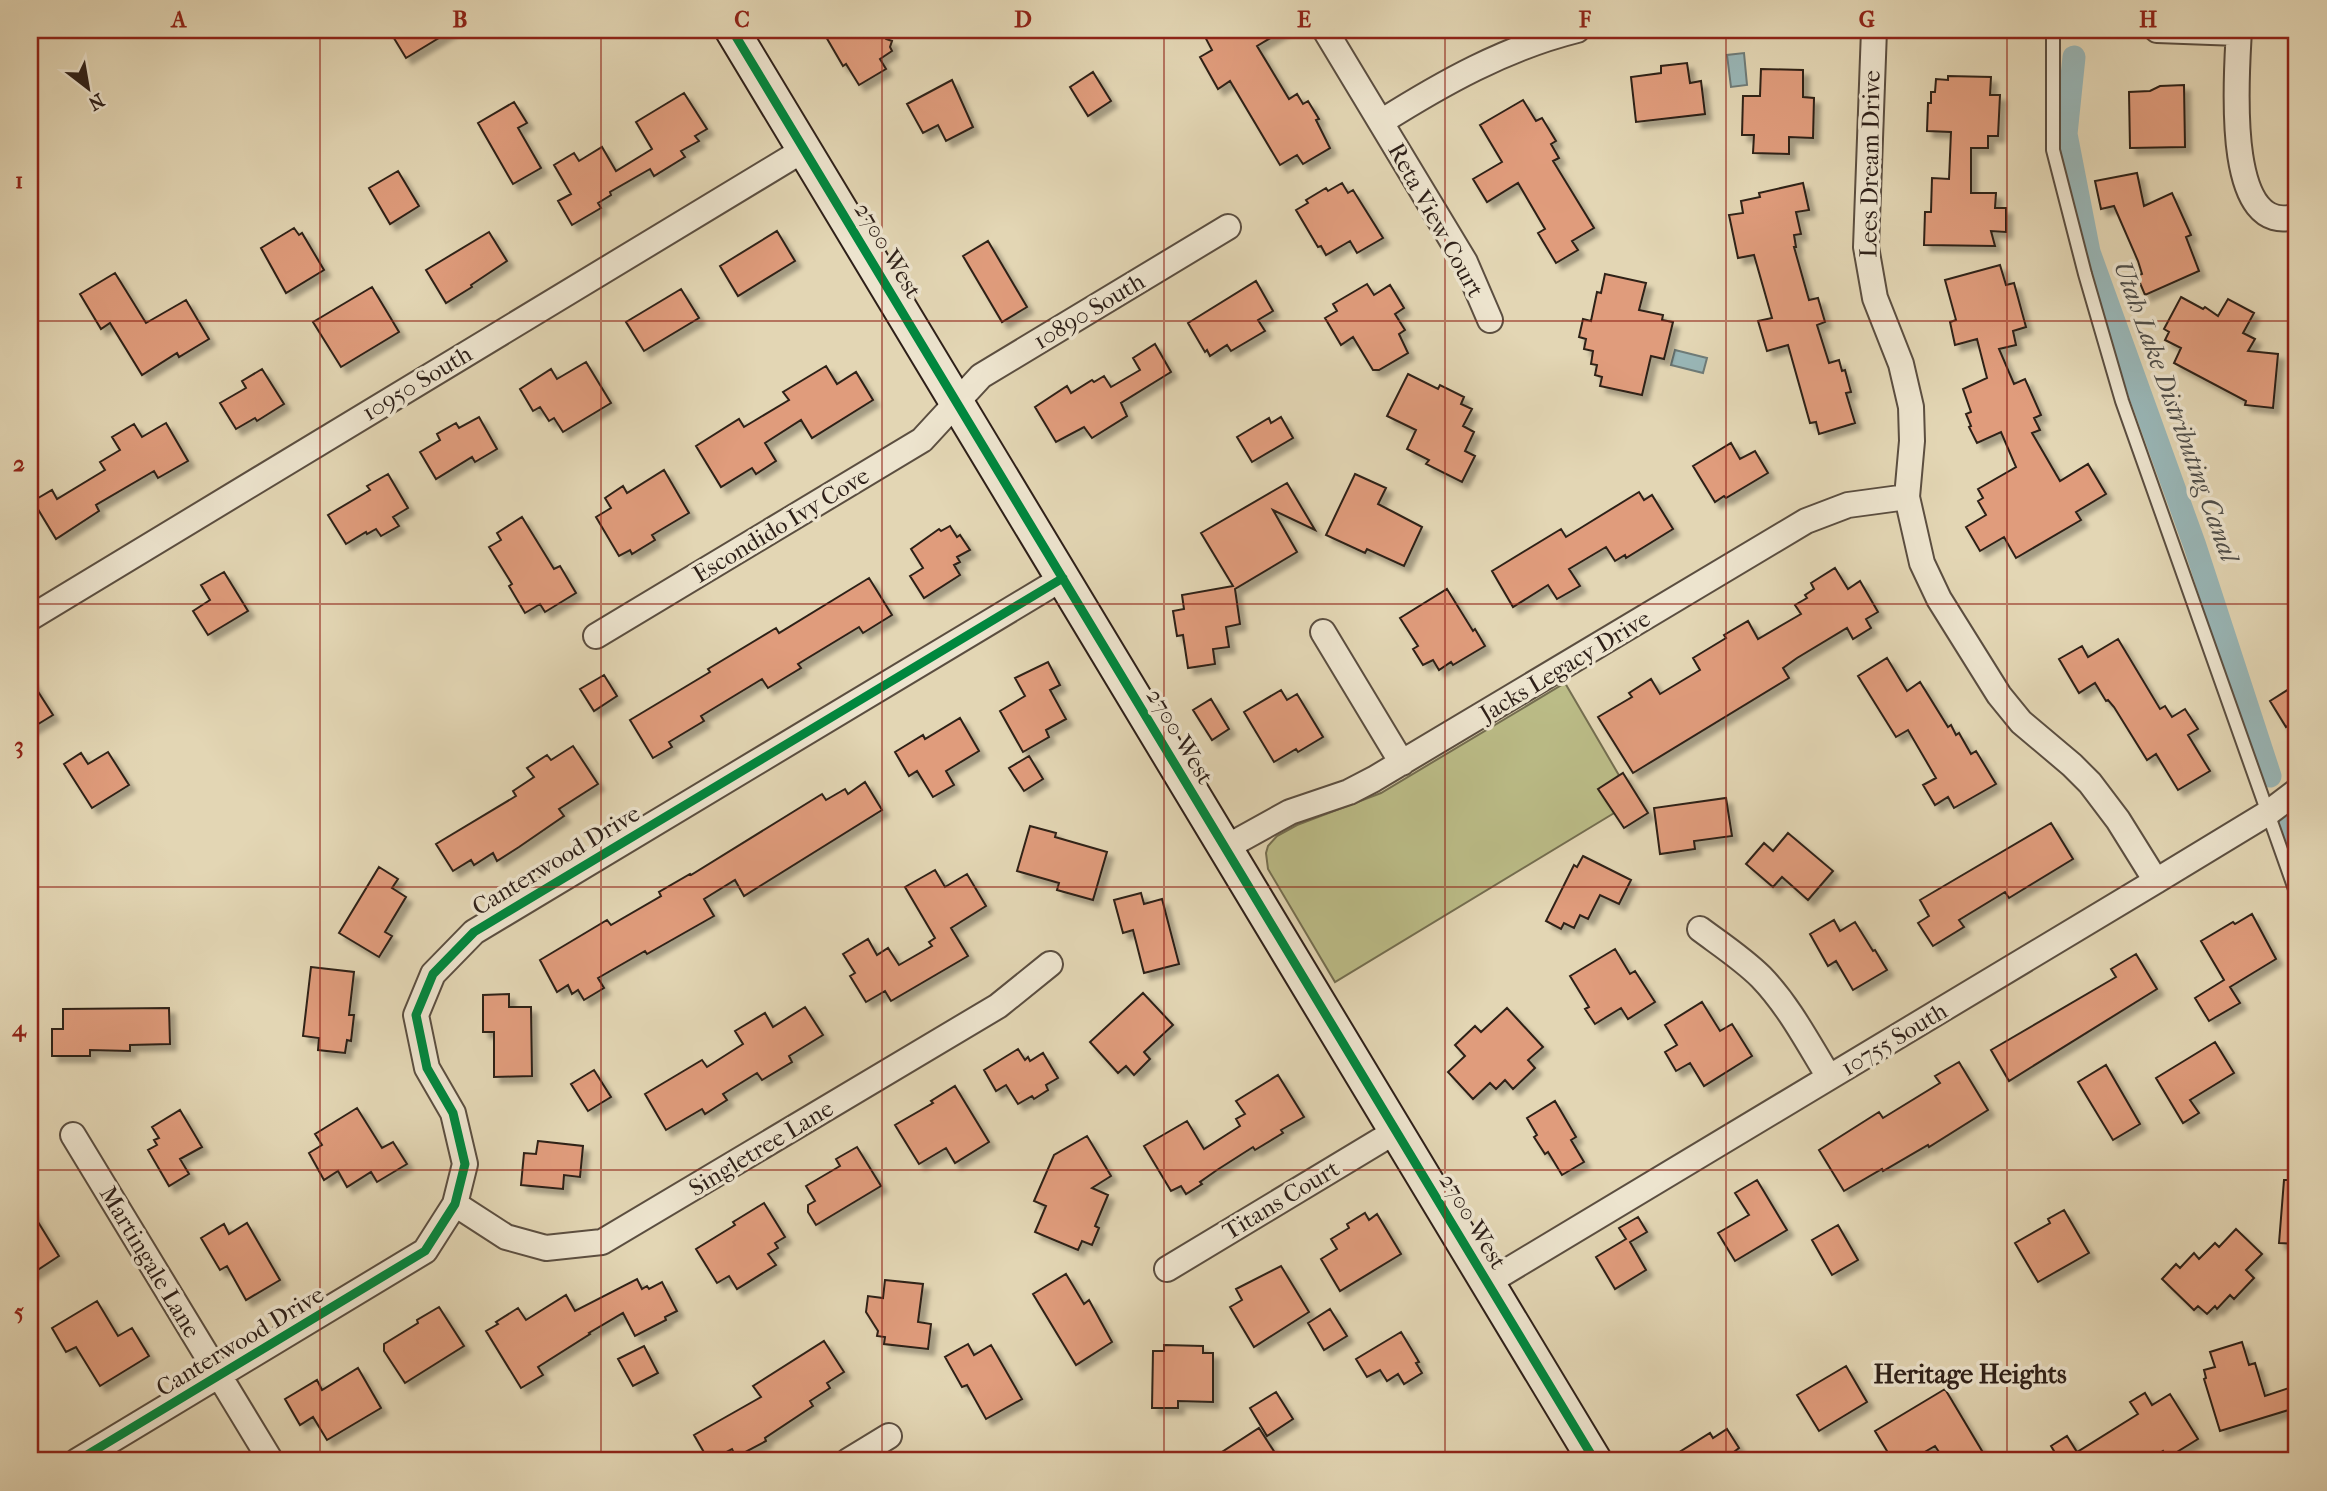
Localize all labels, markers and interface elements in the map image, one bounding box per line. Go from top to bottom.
text: A [170,6,188,33]
text: B [453,6,468,33]
text: C [734,6,750,33]
text: D [1014,6,1032,33]
text: E [1297,6,1311,33]
text: F [1578,6,1592,33]
text: G [1859,6,1875,33]
text: H [2139,6,2157,33]
north arrow [52,52,122,122]
street label: Lees Dream Drive [1854,70,1886,258]
text: N [84,89,108,115]
street label: Reta View Court [1382,138,1490,302]
text: 1 [15,167,23,194]
street label: 2700 West [849,197,928,303]
water label: Utah Lake Distributing Canal [2107,256,2246,568]
street label: 10890 South [1028,267,1150,355]
street label: 10950 South [357,339,477,427]
text: 2 [13,450,25,477]
street label: Escondido Ivy Cove [688,461,874,589]
street label: Jacks Legacy Drive [1473,604,1655,729]
street label: 2700 West [1141,683,1220,789]
text: 3 [14,732,24,759]
street label: Canterwood Drive [467,799,645,921]
street label: 10755 South [1836,996,1953,1082]
text: 4 [11,1015,27,1042]
street label: Singletree Lane [684,1094,838,1202]
street label: Titans Court [1218,1154,1345,1246]
street label: 2700 West [1434,1168,1513,1274]
street label: Martingale Lane [94,1181,206,1343]
street label: Canterwood Drive [151,1280,329,1402]
text: 5 [14,1298,24,1325]
district label: Heritage Heights [1873,1359,2067,1390]

